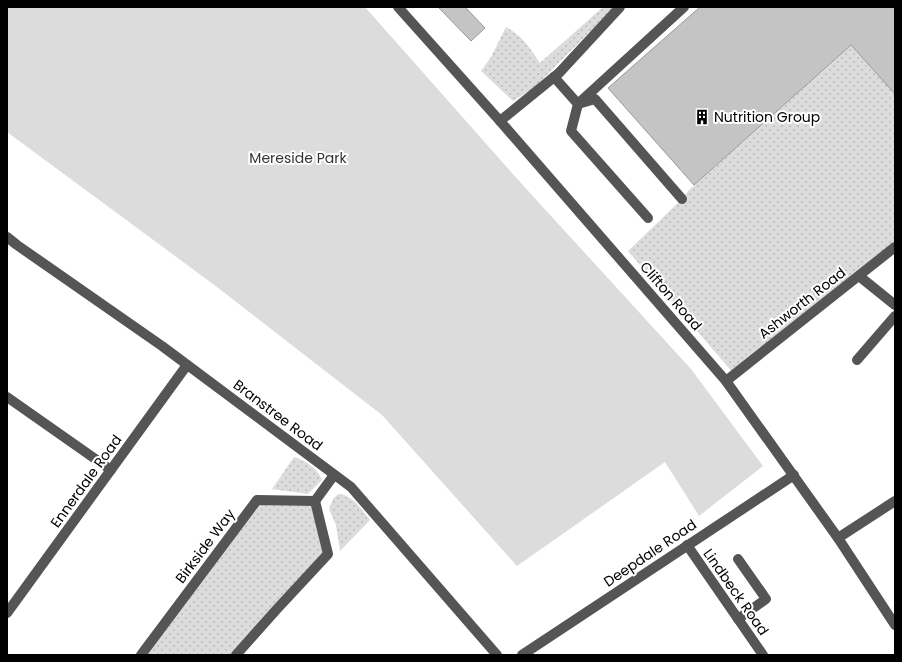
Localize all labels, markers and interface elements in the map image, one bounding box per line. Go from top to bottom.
place label: Nutrition Group [714,107,820,127]
building icon: Nutrition Group [693,108,711,126]
park label: Mereside Park [249,148,347,168]
street label: Clifton Road [635,257,707,335]
street label: Ashworth Road [754,263,850,343]
street label: Branstree Road [229,375,327,455]
street label: Ennerdale Road [46,431,126,531]
street label: Birkside Way [171,505,240,587]
street label: Deepdale Road [600,515,700,591]
street label: Lindbeck Road [699,545,773,639]

